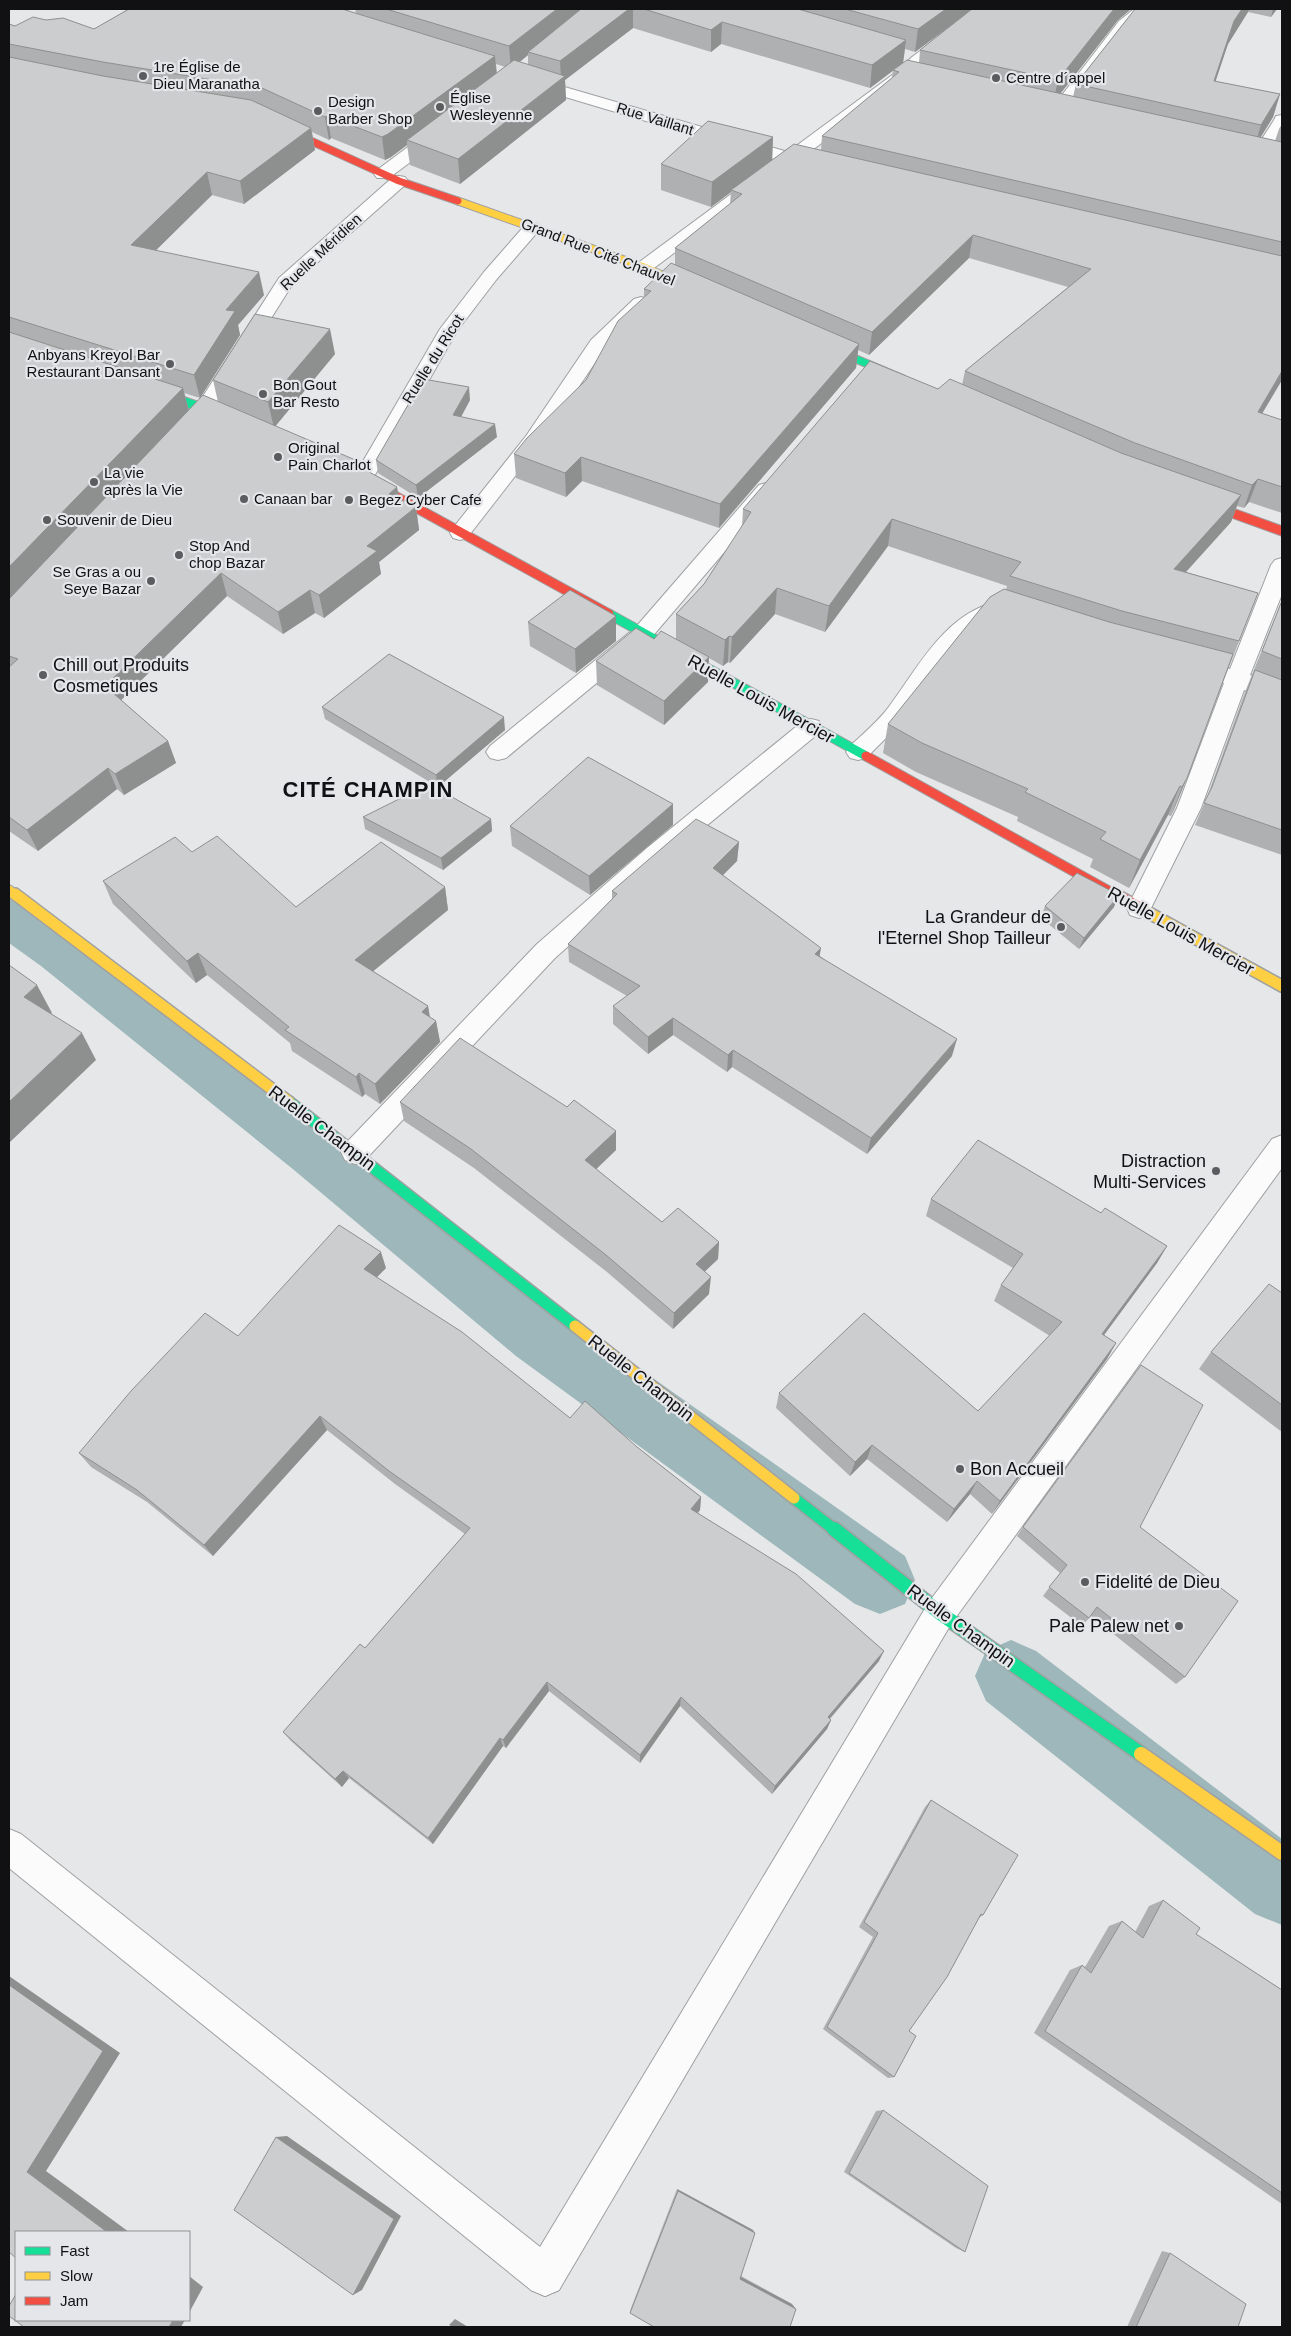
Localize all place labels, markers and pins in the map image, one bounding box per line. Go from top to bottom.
place label: 1re Église de Dieu Maranatha [153,58,260,92]
place label: Centre d´appel [1006,69,1105,86]
marker: 1re Église de Dieu Maranatha [137,70,149,82]
marker: Centre d´appel [990,72,1002,84]
place label: Église Wesleyenne [450,89,532,123]
place label: Design Barber Shop [328,93,412,127]
marker: Église Wesleyenne [434,101,446,113]
marker: Design Barber Shop [312,105,324,117]
place label: Anbyans Kreyol Bar Restaurant Dansant [27,346,161,380]
marker: Anbyans Kreyol Bar Restaurant Dansant [164,358,176,370]
place label: Bon Gout Bar Resto [273,376,340,410]
marker: Bon Gout Bar Resto [257,388,269,400]
place label: Original Pain Charlot [288,439,371,473]
marker: Original Pain Charlot [272,451,284,463]
place label: La vie après la Vie [104,464,183,498]
marker: La vie après la Vie [88,476,100,488]
place label: Canaan bar [254,490,332,507]
place label: Begez Cyber Cafe [359,491,482,508]
marker: Canaan bar [238,493,250,505]
marker: Begez Cyber Cafe [343,494,355,506]
place label: Souvenir de Dieu [57,511,172,528]
marker: Souvenir de Dieu [41,514,53,526]
place label: Stop And chop Bazar [189,537,265,571]
marker: Stop And chop Bazar [173,549,185,561]
place label: Se Gras a ou Seye Bazar [53,563,141,597]
marker: Se Gras a ou Seye Bazar [145,575,157,587]
place label: Chill out Produits Cosmetiques [53,655,189,696]
marker: Chill out Produits Cosmetiques [37,669,49,681]
place label: La Grandeur de l'Eternel Shop Tailleur [878,907,1051,948]
marker: La Grandeur de l'Eternel Shop Tailleur [1055,921,1067,933]
place label: Distraction Multi-Services [1093,1151,1206,1192]
marker: Distraction Multi-Services [1210,1165,1222,1177]
place label: Bon Accueil [970,1459,1064,1479]
marker: Bon Accueil [954,1463,966,1475]
place label: Fidelité de Dieu [1095,1572,1220,1592]
marker: Fidelité de Dieu [1079,1576,1091,1588]
place label: Pale Palew net [1049,1616,1169,1636]
marker: Pale Palew net [1173,1620,1185,1632]

